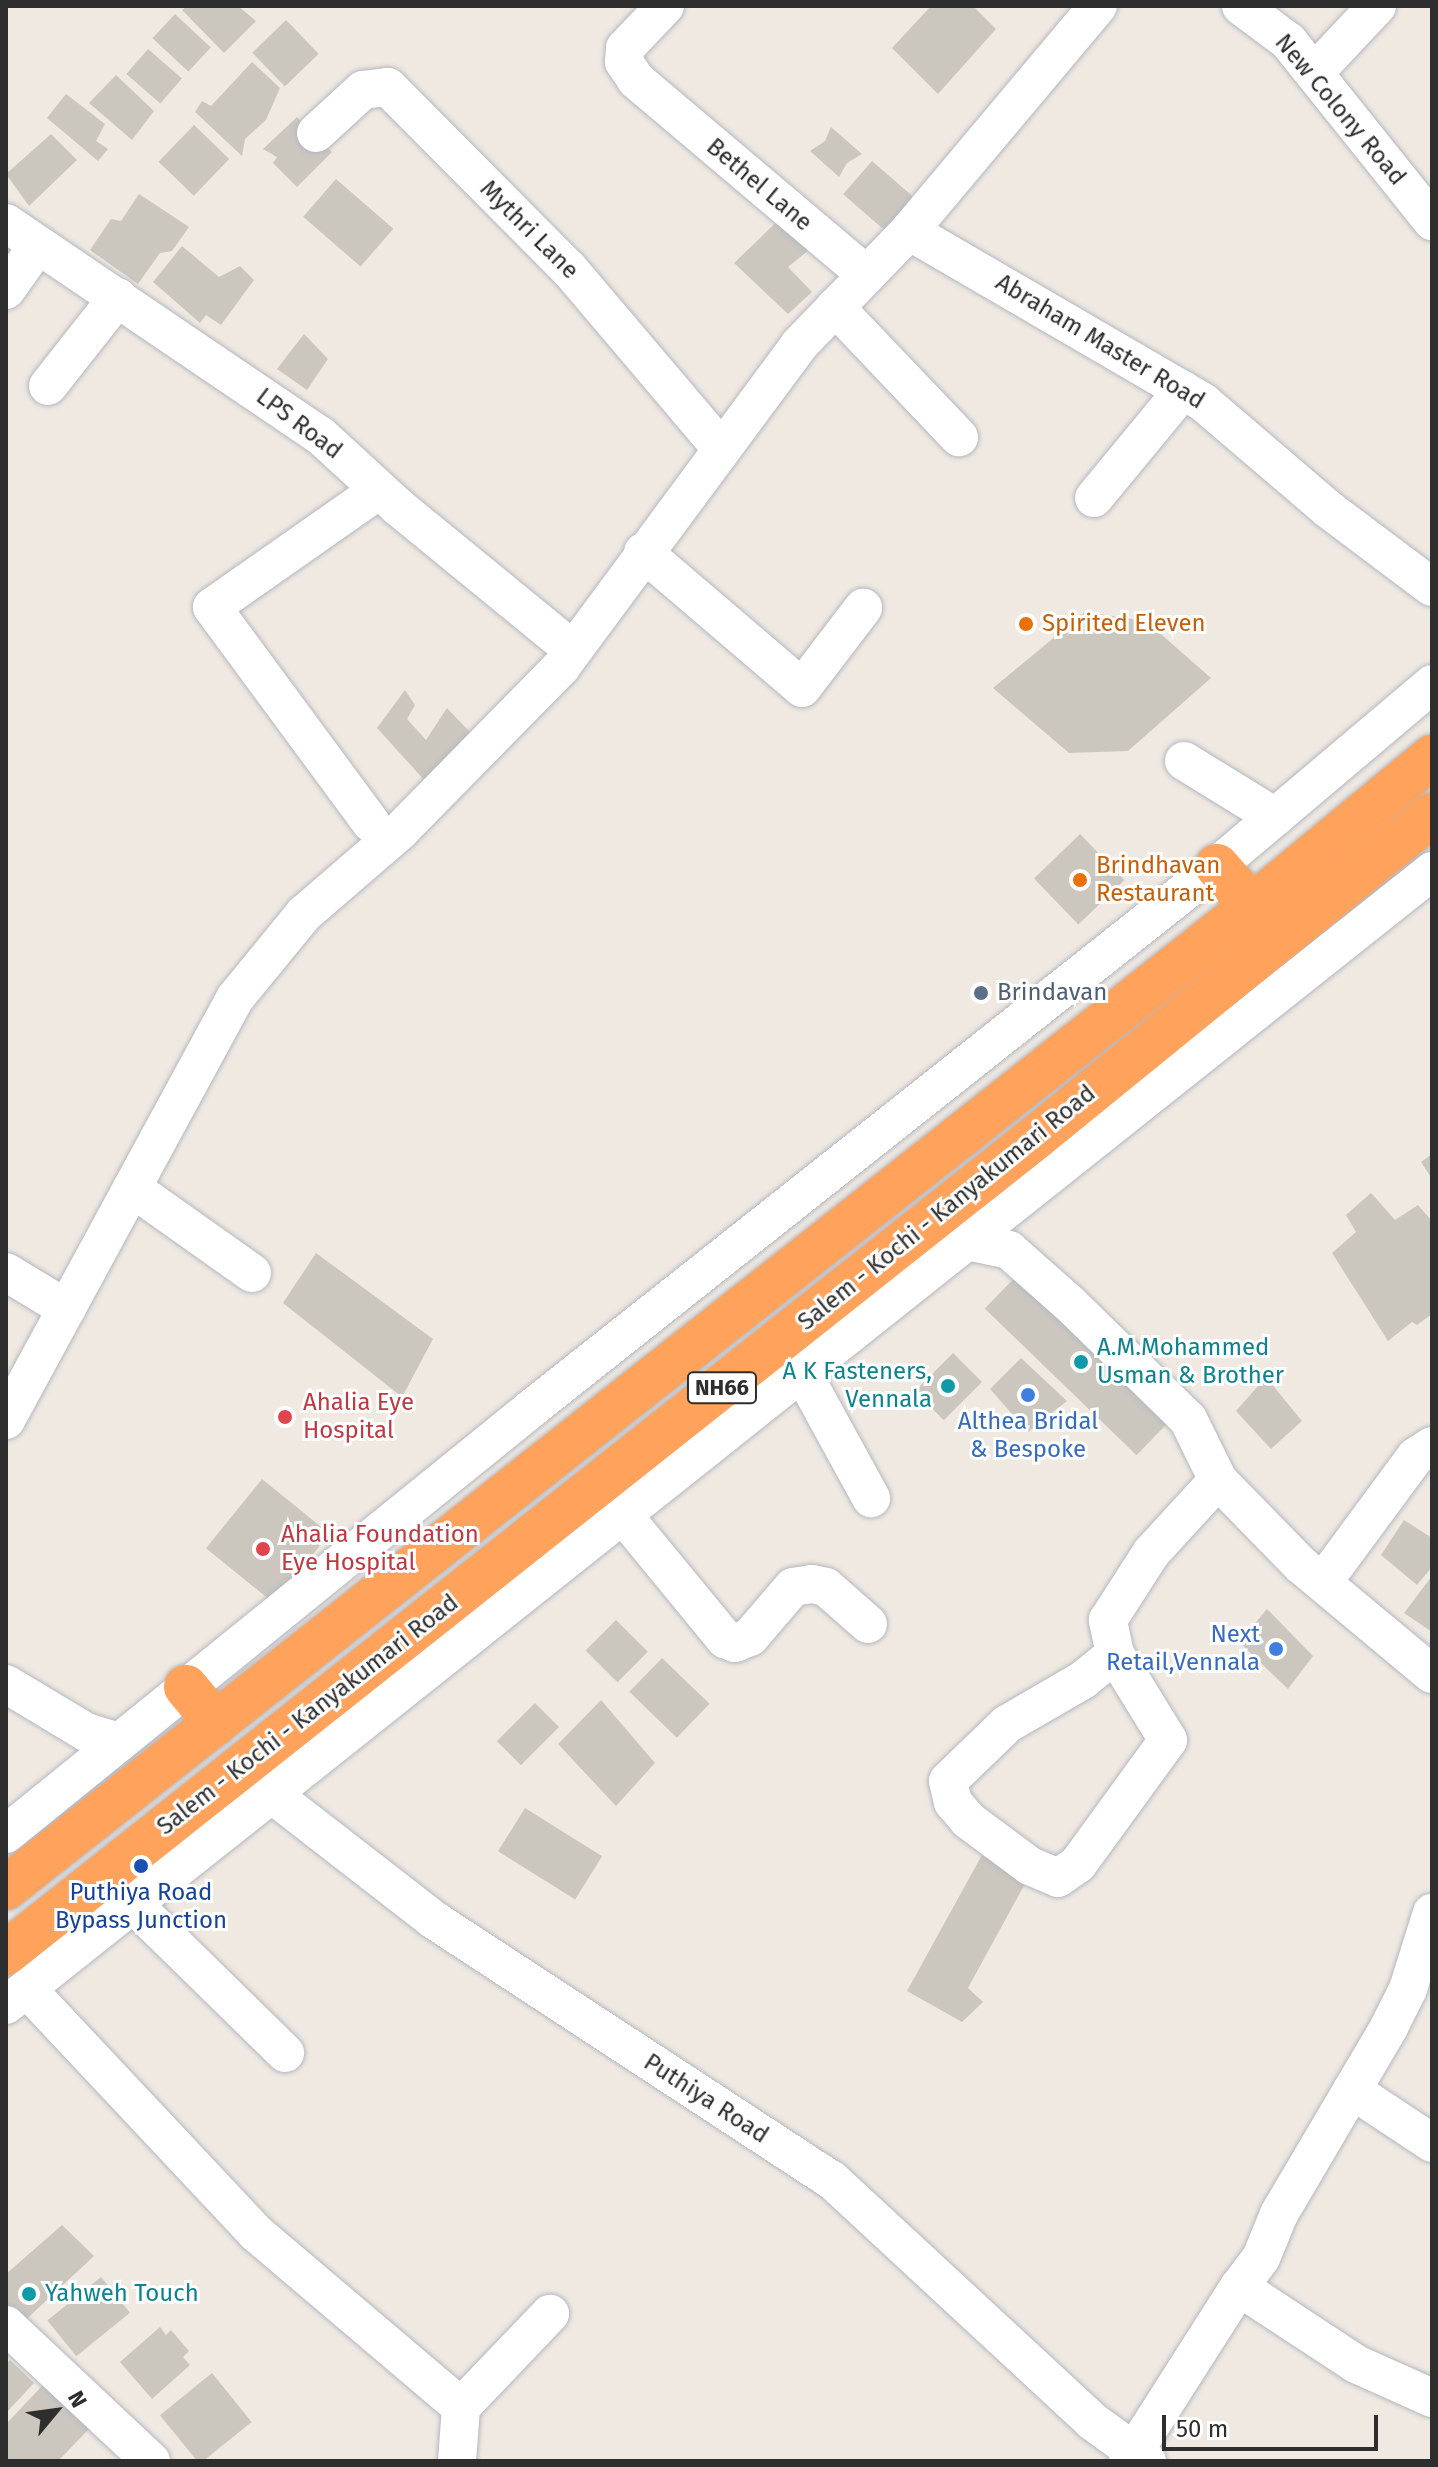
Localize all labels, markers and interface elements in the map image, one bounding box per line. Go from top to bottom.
street label: New Colony Road [1268,29,1412,191]
street label: Bethel Lane [700,133,818,237]
street label: Mythri Lane [474,175,584,285]
street label: Abraham Master Road [990,268,1210,416]
street label: LPS Road [250,382,348,466]
place label: Spirited Eleven [1042,610,1206,638]
marker: Spirited Eleven [1017,615,1035,633]
place label: Brindhavan Restaurant [1096,852,1220,908]
marker: Brindhavan Restaurant [1071,871,1089,889]
place label: Brindavan [997,979,1107,1007]
marker: Brindavan [972,984,990,1002]
street label: Salem - Kochi - Kanyakumari Road [793,1079,1101,1337]
place label: A.M.Mohammed Usman & Brother [1097,1334,1284,1390]
marker: A.M.Mohammed Usman & Brother [1072,1353,1090,1371]
place label: A K Fasteners, Vennala [783,1358,932,1414]
road number: NH66 [686,1370,758,1406]
marker: A K Fasteners, Vennala [939,1377,957,1395]
marker: Althea Bridal & Bespoke [1019,1386,1037,1404]
place label: Ahalia Eye Hospital [303,1389,414,1445]
marker: Ahalia Eye Hospital [274,1406,296,1428]
place label: Althea Bridal & Bespoke [958,1408,1098,1464]
place label: Ahalia Foundation Eye Hospital [281,1521,479,1577]
marker: Ahalia Foundation Eye Hospital [252,1538,274,1560]
street label: Salem - Kochi - Kanyakumari Road [152,1588,464,1842]
place label: Next Retail,Vennala [1106,1621,1260,1677]
marker: Next Retail,Vennala [1267,1640,1285,1658]
marker: Puthiya Road Bypass Junction [132,1857,150,1875]
place label: Puthiya Road Bypass Junction [55,1879,227,1935]
street label: Puthiya Road [638,2048,774,2150]
place label: Yahweh Touch [45,2280,199,2308]
marker: Yahweh Touch [20,2285,38,2303]
north arrow [16,2371,96,2451]
text: N [62,2386,93,2412]
scale bar [1166,2399,1382,2449]
text: 50 m [1176,2415,1228,2443]

